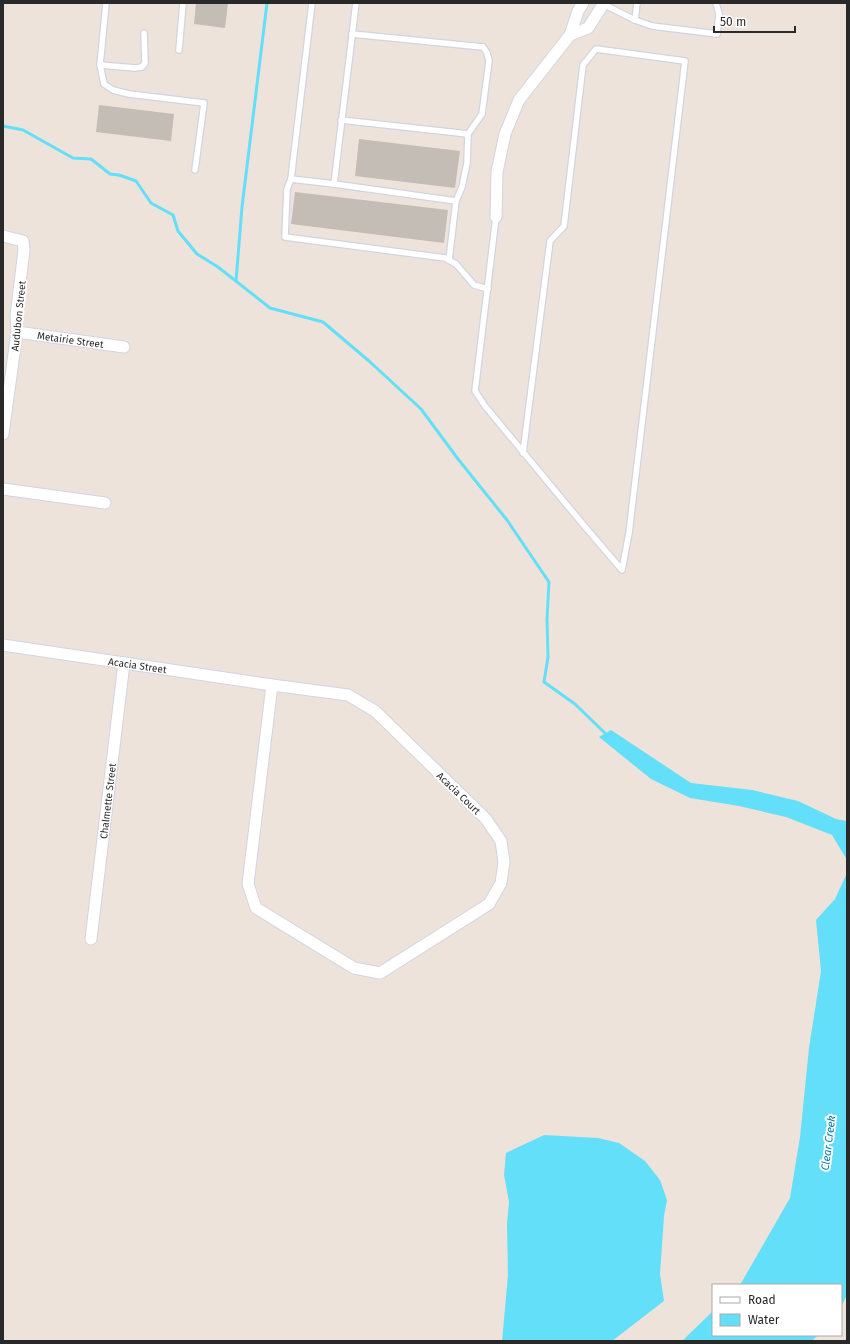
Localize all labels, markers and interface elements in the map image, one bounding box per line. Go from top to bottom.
scale bar [714,8,795,34]
text: 50 m [720,15,746,29]
street label: Audubon Street [9,280,29,352]
street label: Metairie Street [36,330,105,351]
street label: Acacia Street [107,656,168,676]
street label: Chalmette Street [98,762,119,840]
street label: Acacia Court [434,770,483,818]
water label: Clear Creek [819,1115,838,1171]
legend [712,1284,842,1336]
text: Road [748,1293,776,1307]
text: Water [748,1313,780,1327]

